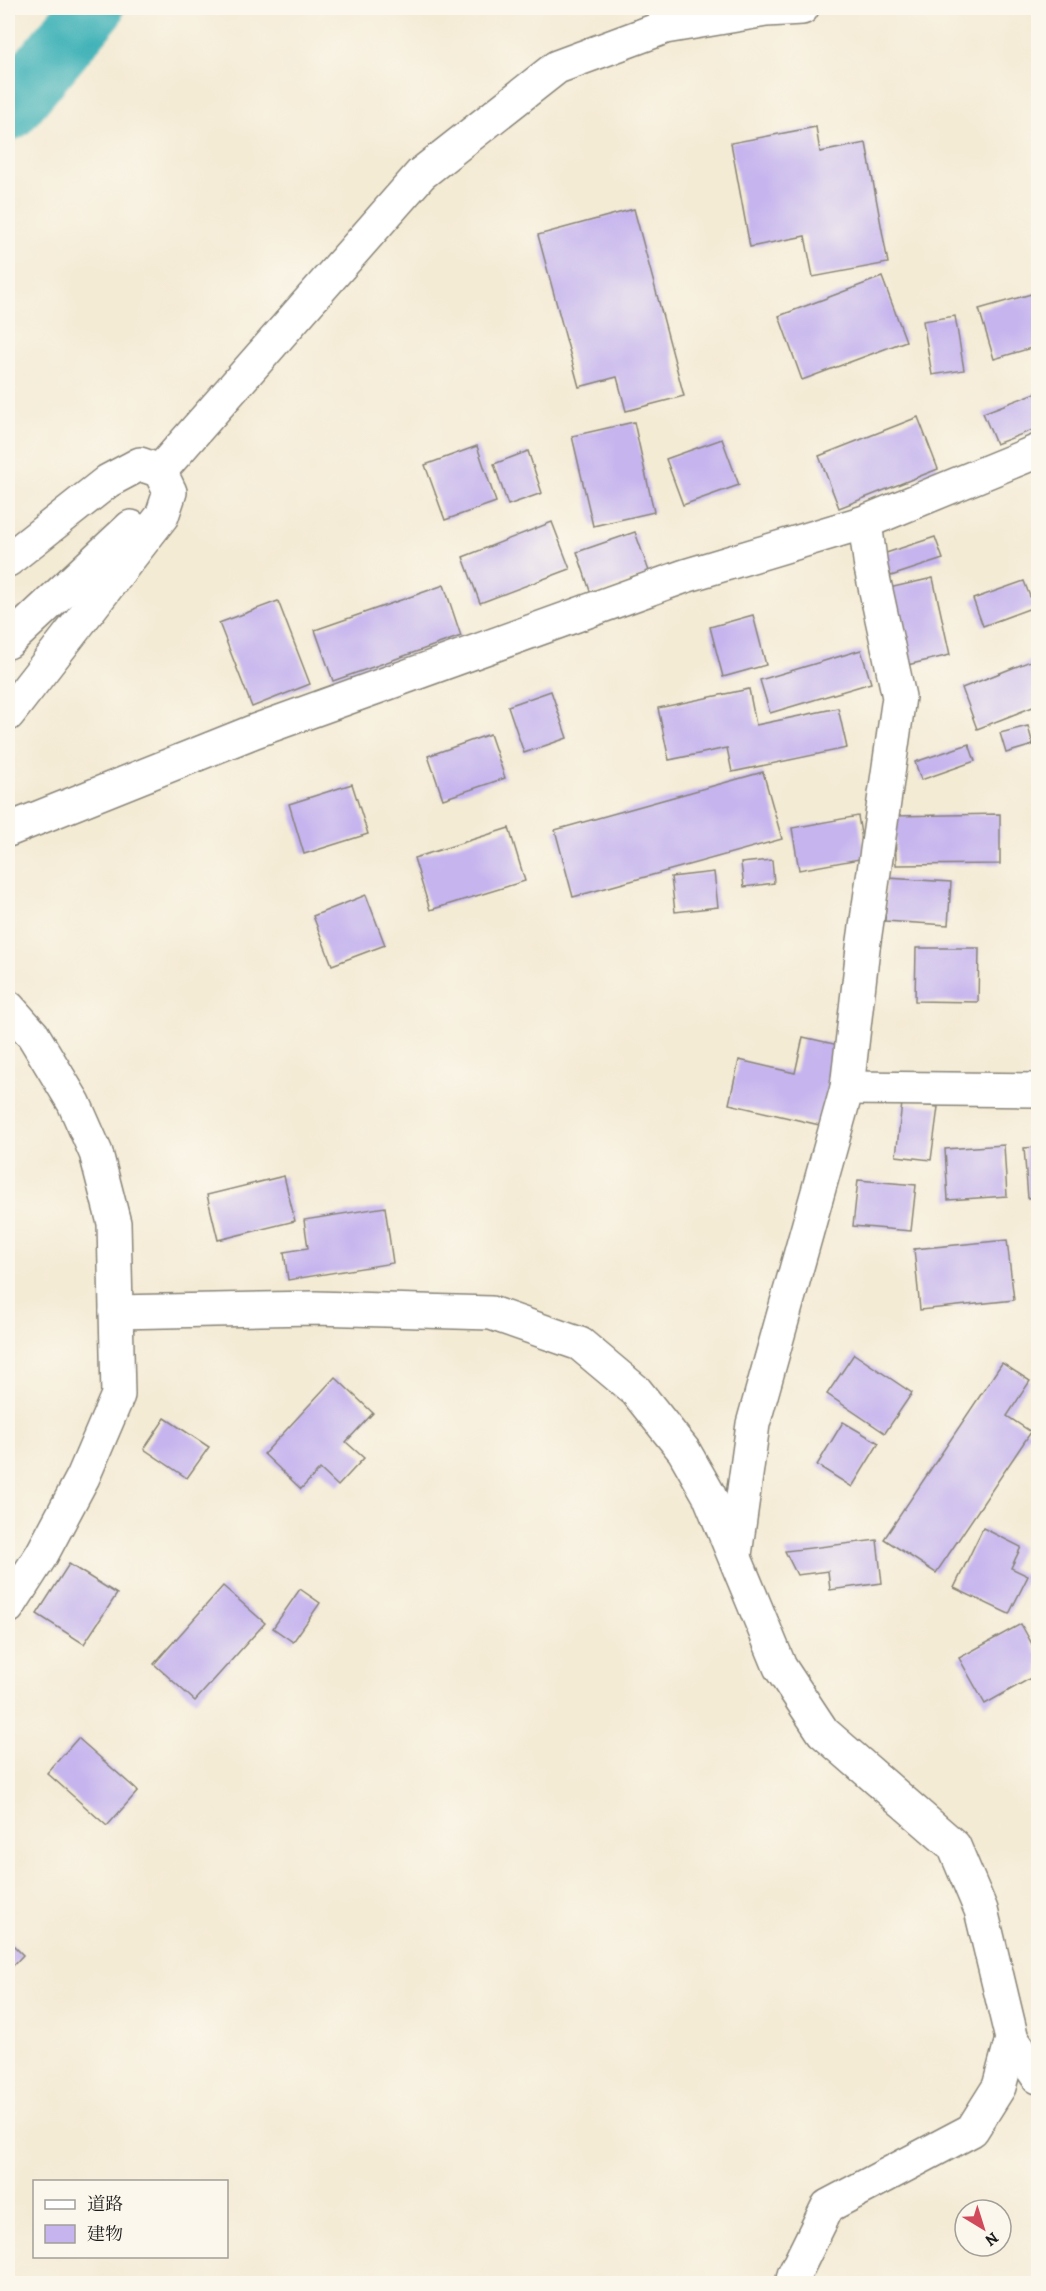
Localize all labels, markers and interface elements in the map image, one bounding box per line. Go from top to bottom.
legend [33,2180,228,2258]
text: 道路 [87,2192,123,2216]
north arrow [953,2198,1013,2258]
text: 建物 [87,2222,123,2246]
text: N [980,2227,1003,2252]

